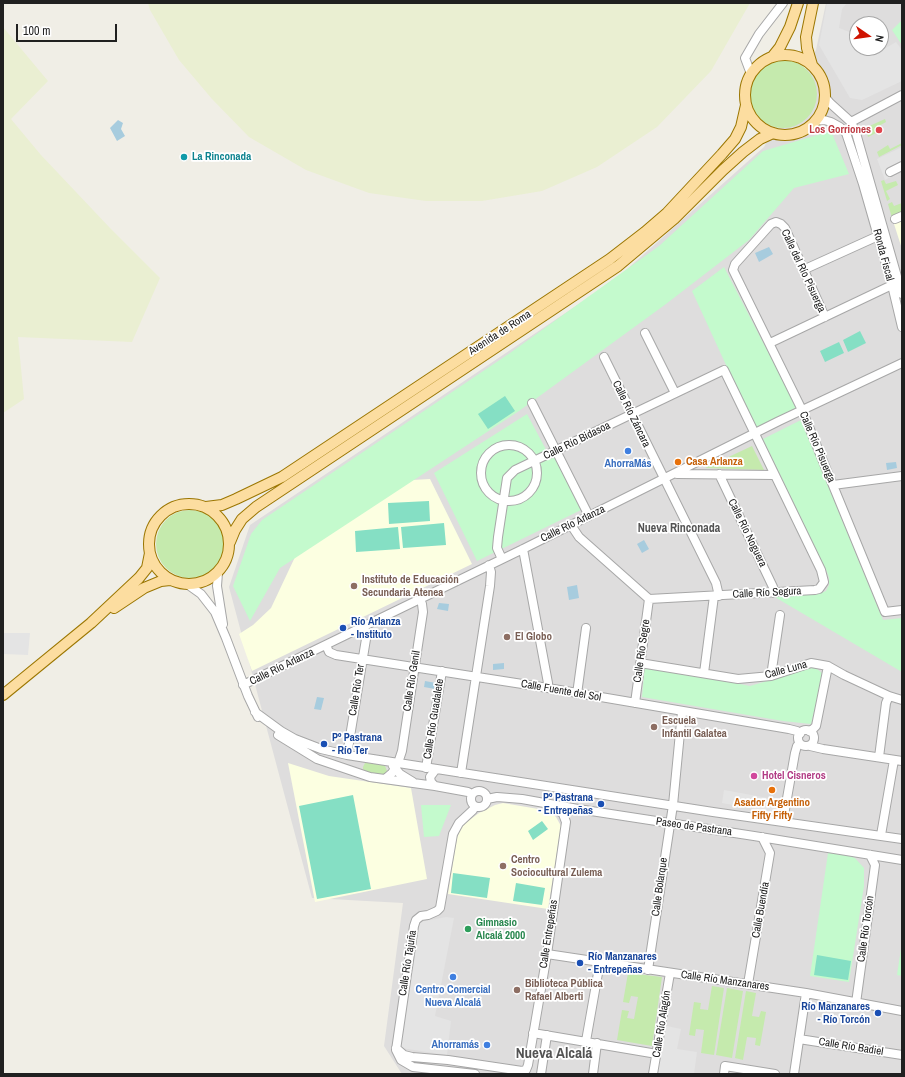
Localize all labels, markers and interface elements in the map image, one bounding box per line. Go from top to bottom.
scale bar [18,16,119,42]
north arrow [849,16,889,56]
text: 100 m [23,23,50,39]
text: N [872,34,887,43]
place label: Los Gorriones [809,123,871,137]
marker: Los Gorriones [874,125,884,135]
place label: La Rinconada [192,150,251,164]
marker: La Rinconada [179,152,189,162]
street label: Calle del Río Pisuerga [778,227,828,315]
street label: Ronda Fiscal [870,228,896,282]
street label: Avenida de Roma [466,308,534,358]
street label: Calle Río Záncara [609,378,653,450]
street label: Calle Río Pisuerga [796,410,838,484]
street label: Calle Río Bidasoa [541,419,613,463]
marker: AhorraMás [623,446,633,456]
place label: Casa Arlanza [686,455,743,469]
place label: AhorraMás [604,457,652,471]
marker: Casa Arlanza [673,457,683,467]
street label: Calle Río Noguera [725,497,769,569]
street label: Calle Río Arlanza [539,503,607,545]
district label: Nueva Rinconada [638,522,720,536]
place label: Instituto de Educación Secundaria Atenea [362,573,459,599]
marker: Instituto de Educación Secundaria Atenea [349,581,359,591]
street label: Calle Río Segura [732,585,802,601]
place label: Río Arlanza - Instituto [351,615,401,641]
street label: Calle Río Segre [631,619,653,683]
marker: Río Arlanza - Instituto [338,623,348,633]
place label: El Globo [515,630,552,644]
marker: El Globo [502,632,512,642]
street label: Calle Río Arlanza [248,646,316,688]
street label: Calle Río Genil [401,650,423,712]
street label: Calle Luna [763,658,809,682]
street label: Calle Río Ter [346,663,368,717]
street label: Calle Fuente del Sol [520,677,602,705]
street label: Calle Río Guadalete [421,678,447,760]
place label: Escuela Infantil Galatea [662,714,727,740]
marker: Escuela Infantil Galatea [649,722,659,732]
place label: Pº Pastrana - Río Ter [332,731,382,757]
marker: Pº Pastrana - Río Ter [319,739,329,749]
place label: Hotel Cisneros [762,769,826,783]
marker: Hotel Cisneros [749,771,759,781]
marker: Asador Argentino Fifty Fifty [767,785,777,795]
place label: Pº Pastrana - Entrepeñas [538,791,593,817]
place label: Asador Argentino Fifty Fifty [734,796,810,822]
marker: Pº Pastrana - Entrepeñas [596,799,606,809]
street label: Paseo de Pastrana [655,815,733,839]
place label: Centro Sociocultural Zulema [511,853,602,879]
street label: Calle Bolarque [649,857,671,917]
marker: Centro Sociocultural Zulema [498,861,508,871]
street label: Calle Buendía [750,881,772,939]
street label: Calle Río Torcón [855,895,877,963]
street label: Calle Entrepeñas [537,899,561,969]
place label: Gimnasio Alcalá 2000 [476,916,525,942]
marker: Gimnasio Alcalá 2000 [463,924,473,934]
street label: Calle Río Tajuña [396,929,420,997]
place label: Río Manzanares - Entrepeñas [588,950,657,976]
marker: Río Manzanares - Entrepeñas [575,958,585,968]
street label: Calle Río Manzanares [680,968,770,994]
marker: Centro Comercial Nueva Alcalá [448,972,458,982]
place label: Biblioteca Pública Rafael Alberti [525,977,603,1003]
place label: Centro Comercial Nueva Alcalá [415,983,491,1009]
marker: Biblioteca Pública Rafael Alberti [512,985,522,995]
street label: Calle Río Alagón [650,990,674,1058]
place label: Río Manzanares - Río Torcón [801,1000,870,1026]
marker: Río Manzanares - Río Torcón [873,1008,883,1018]
street label: Calle Río Badiel [818,1035,884,1059]
place label: Ahorramás [431,1038,479,1052]
marker: Ahorramás [482,1040,492,1050]
district label: Nueva Alcalá [516,1045,592,1063]

